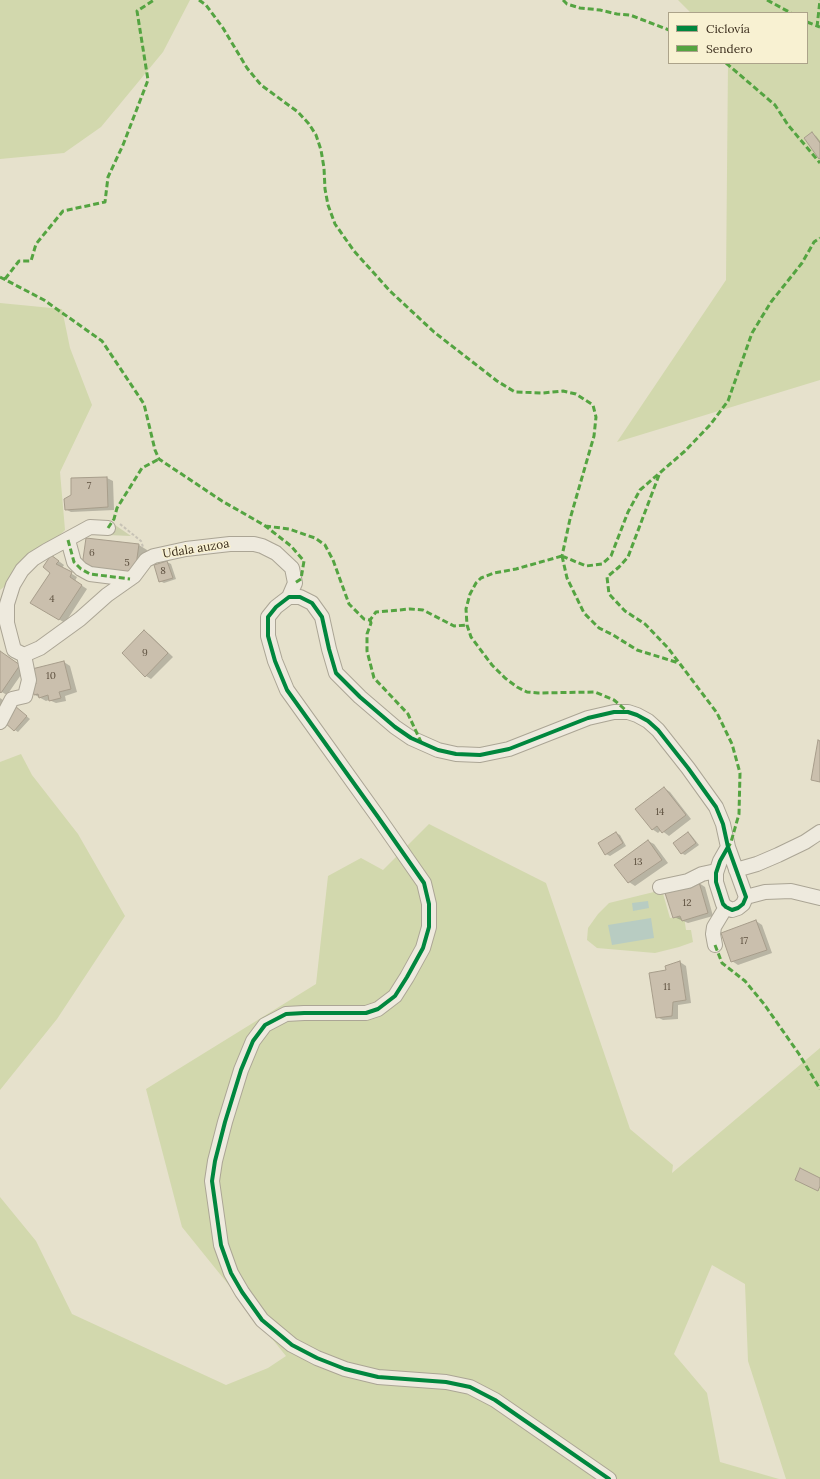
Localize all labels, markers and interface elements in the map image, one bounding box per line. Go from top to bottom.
legend [668,12,808,64]
text: Ciclovía [706,21,750,36]
text: Sendero [706,41,752,56]
house number: 7 [87,480,91,492]
street label: Udala auzoa [162,537,230,561]
house number: 6 [89,547,95,559]
house number: 5 [124,557,130,569]
house number: 8 [160,565,166,577]
house number: 4 [49,593,55,605]
house number: 9 [142,647,148,659]
house number: 10 [46,670,56,682]
house number: 14 [655,806,665,818]
house number: 13 [633,856,643,868]
house number: 12 [682,897,692,909]
house number: 17 [740,935,748,947]
house number: 11 [663,981,671,993]

